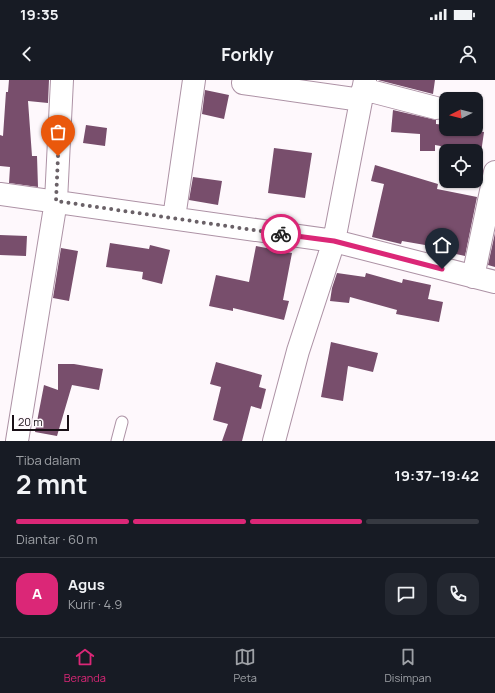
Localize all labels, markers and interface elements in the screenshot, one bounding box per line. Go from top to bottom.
text: 19:35 [20,4,59,25]
text: Forkly [221,42,274,66]
icon: back [16,43,38,65]
icon: person [457,43,479,65]
north arrow [439,92,483,136]
map controls [439,92,483,188]
pin [41,115,75,156]
icon: bag [47,121,69,143]
button: locate [439,144,483,188]
courier [261,214,301,254]
icon: bike [270,223,292,245]
pin [425,228,459,269]
icon: home [431,234,453,256]
scale bar [12,413,69,432]
text: 20 m [18,414,43,429]
text: Tiba dalam [16,451,81,469]
text: 19:37–19:42 [394,465,479,486]
text: 2 mnt [16,466,88,502]
text: Diantar · 60 m [16,530,98,548]
button: chat [385,573,427,615]
button: phone [437,573,479,615]
text: Agus [68,574,105,595]
text: A [32,583,42,604]
text: Kurir · 4.9 [68,595,122,613]
tab: Beranda [64,646,106,685]
tab: Peta [233,646,257,685]
tab: Disimpan [384,646,431,685]

